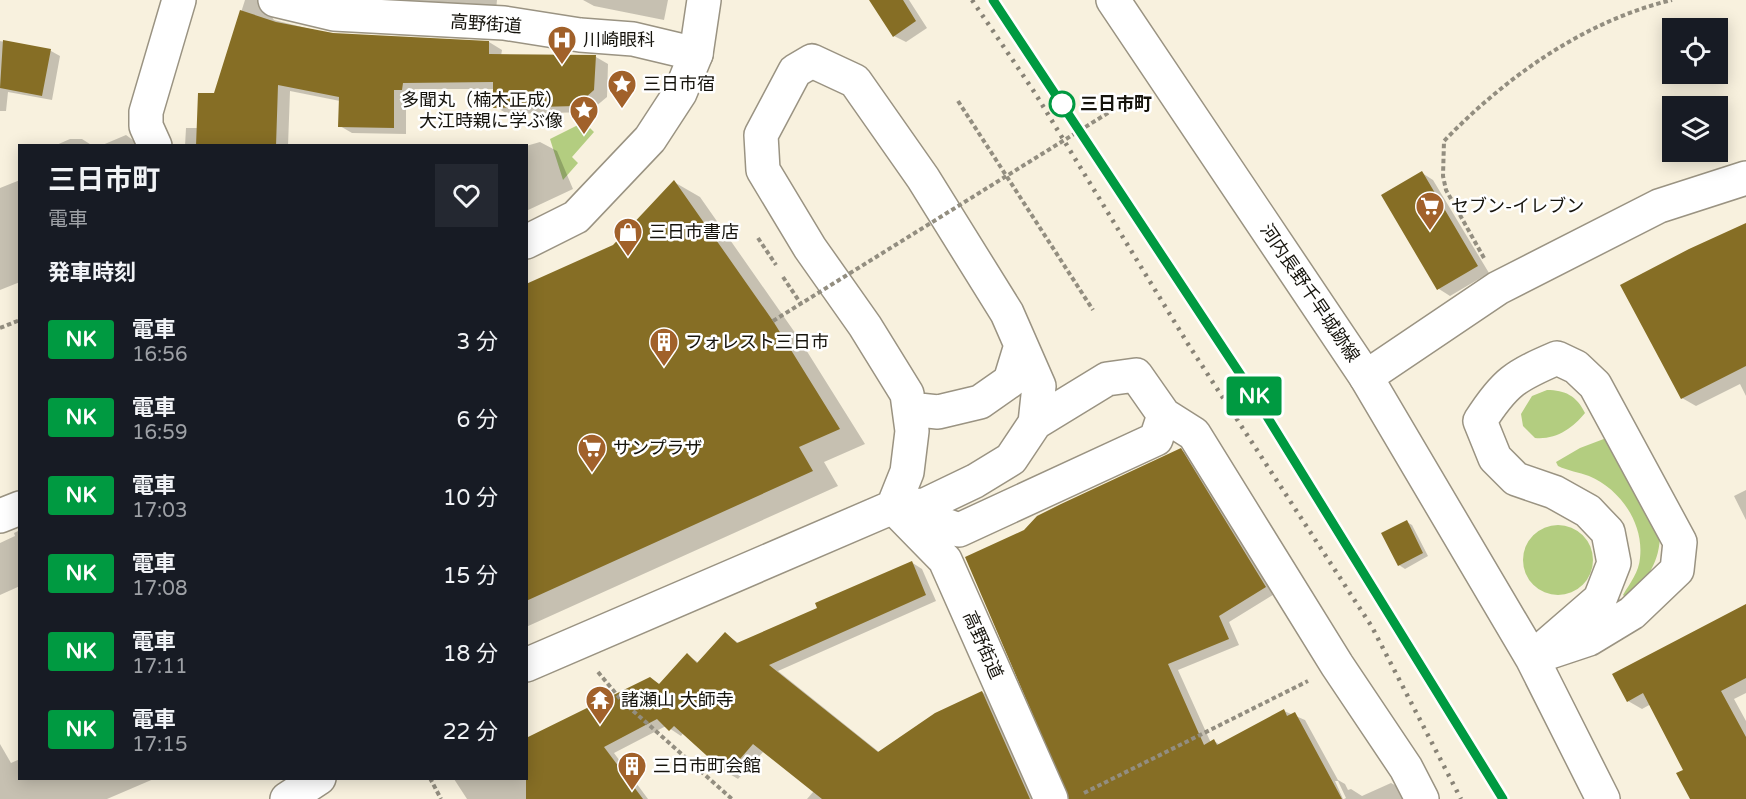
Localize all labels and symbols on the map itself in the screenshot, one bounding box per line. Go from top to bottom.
street label: 高野街道 [449,11,523,37]
hospital icon: 川崎眼科 [546,24,578,66]
place label: 川崎眼科 [583,29,655,51]
place icon: 三日市宿 [606,68,638,110]
place label: 三日市宿 [643,73,715,95]
place label: 多聞丸（楠木正成） 大江時親に学ぶ像 [401,89,563,132]
marker: 三日市町 [1049,91,1075,117]
place label: 三日市町 [1080,93,1152,115]
place icon: 多聞丸（楠木正成） 大江時親に学ぶ像 [568,94,600,136]
supermarket icon: セブン-イレブン [1414,190,1446,232]
place label: セブン-イレブン [1451,195,1584,217]
shop icon: 三日市書店 [612,216,644,258]
street label: 河内長野千早城跡線 [1256,220,1364,366]
place label: 三日市書店 [649,221,739,243]
building icon: フォレスト三日市 [648,326,680,368]
place label: フォレスト三日市 [685,331,829,353]
line badge: NK [1227,376,1281,416]
supermarket icon: サンプラザ [576,432,608,474]
place label: サンプラザ [613,437,702,459]
street label: 高野街道 [958,608,1008,682]
temple icon: 諸瀬山 大師寺 [584,684,616,726]
place label: 諸瀬山 大師寺 [621,689,734,711]
building icon: 三日市町会館 [616,750,648,792]
place label: 三日市町会館 [653,755,761,777]

